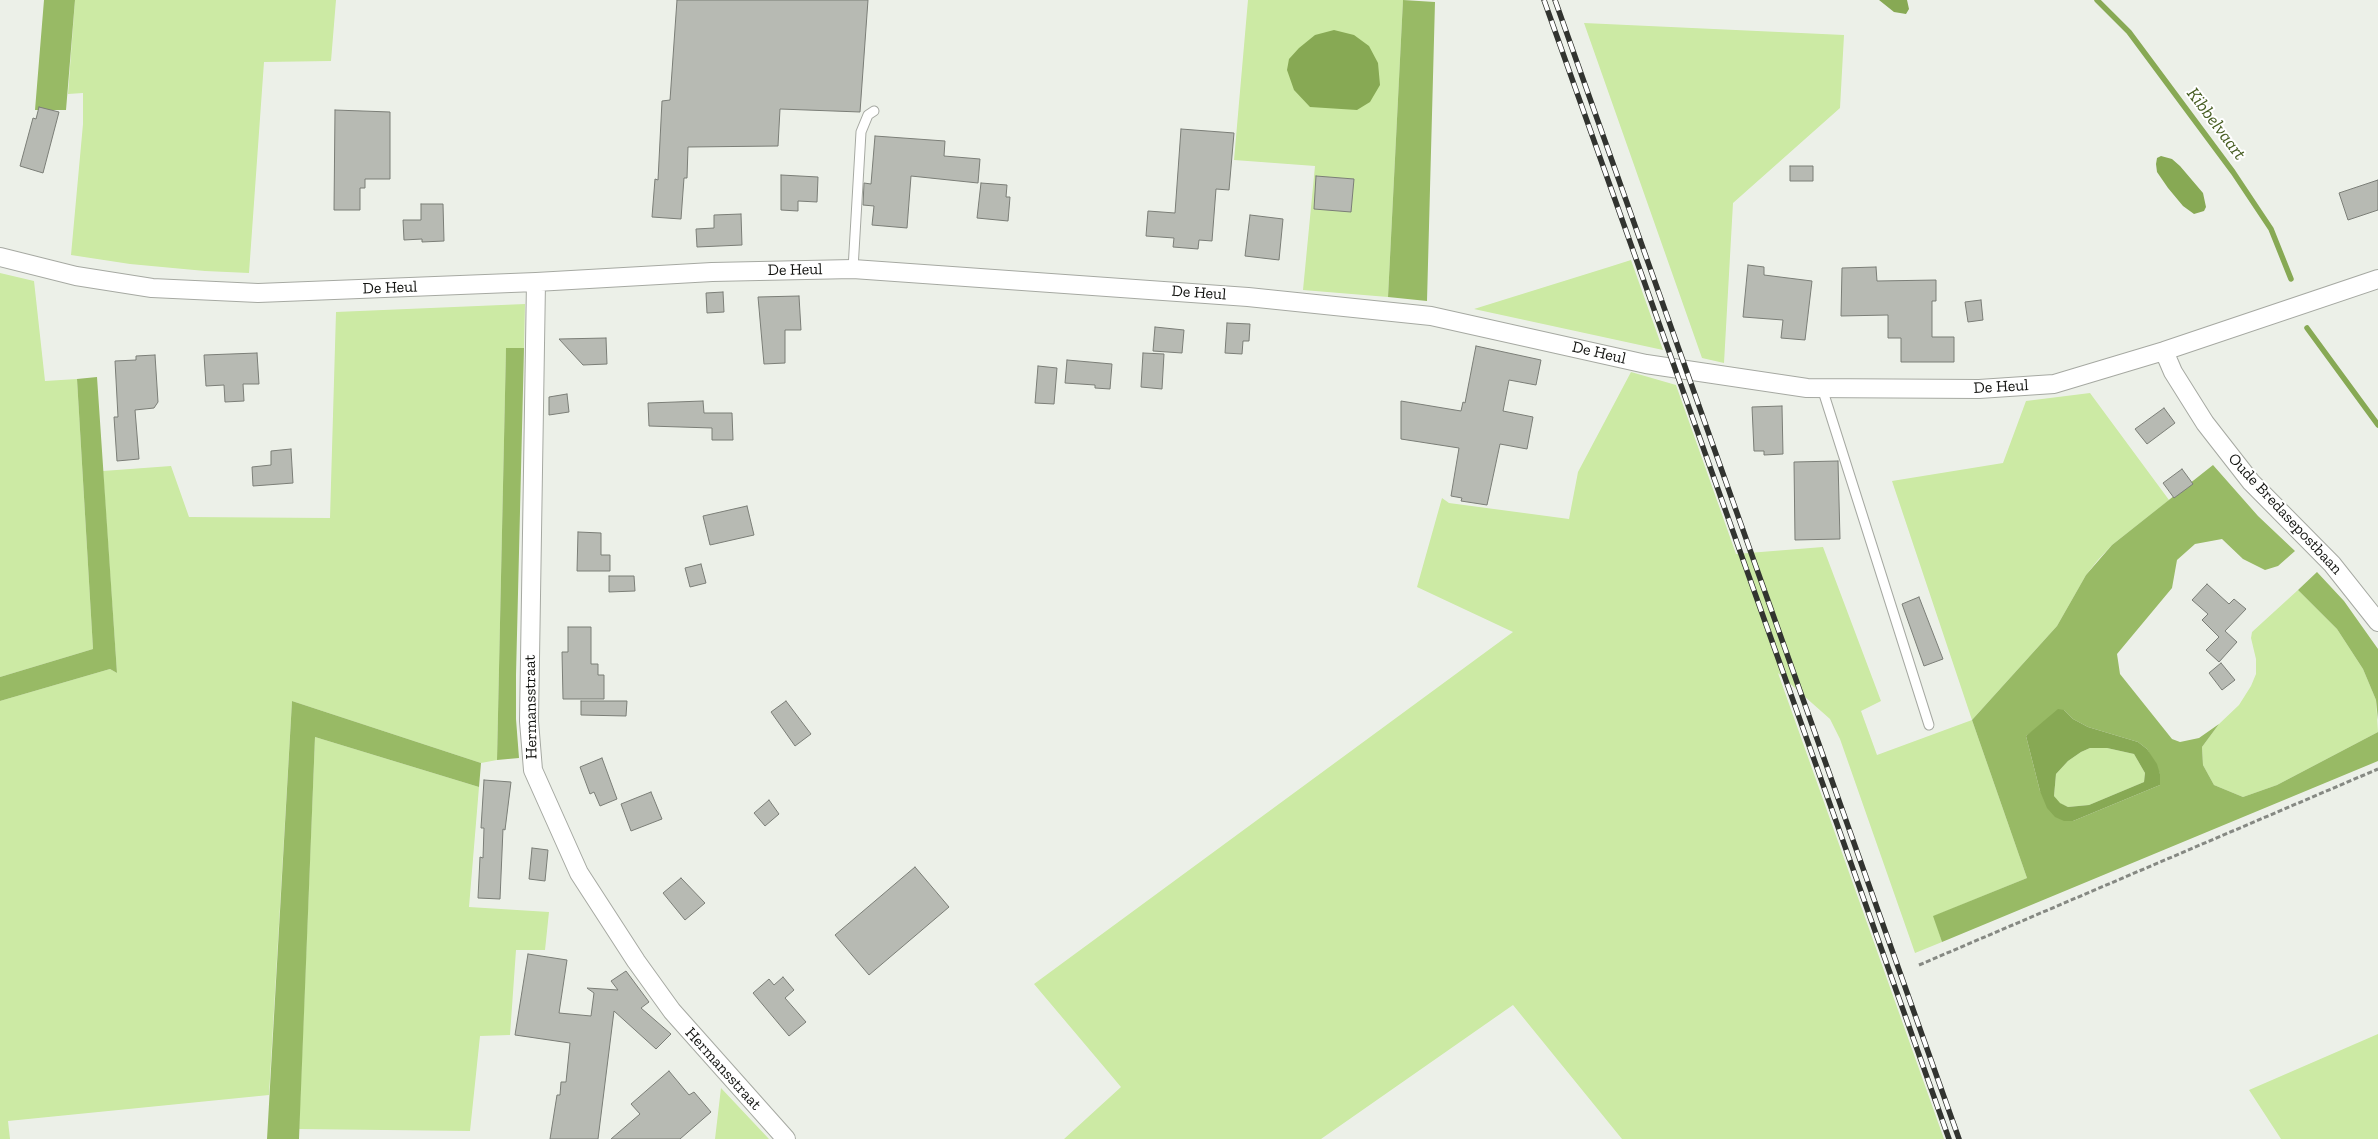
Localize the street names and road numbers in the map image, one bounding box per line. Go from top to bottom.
street label: De Heul [767,260,823,280]
street label: De Heul [362,277,418,299]
street label: De Heul [1171,282,1227,304]
street label: De Heul [1570,337,1628,369]
street label: De Heul [1973,376,2029,398]
street label: Oude Bredasepostbaan [2224,449,2346,579]
street label: Hermansstraat [520,654,542,760]
street label: Hermansstraat [681,1024,765,1114]

